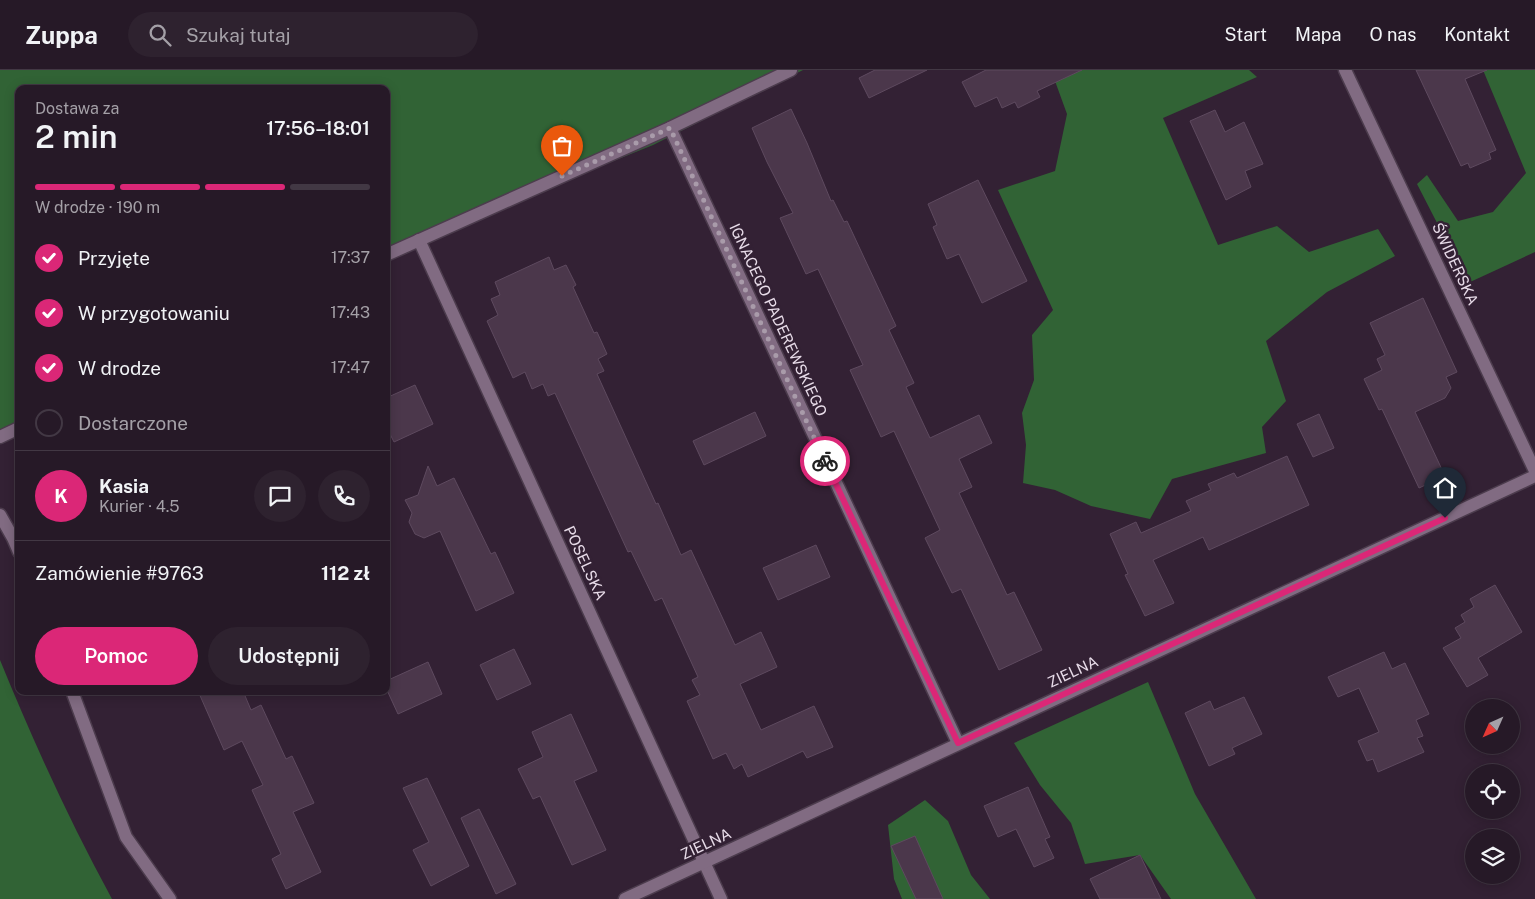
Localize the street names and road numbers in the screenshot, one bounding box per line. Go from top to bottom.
street label: ŚWIDERSKA [1429,219,1483,308]
street label: IGNACEGO PADEREWSKIEGO [726,221,831,419]
street label: POSELSKA [561,523,610,603]
street label: ZIELNA [1045,652,1101,691]
street label: ZIELNA [678,824,734,863]

